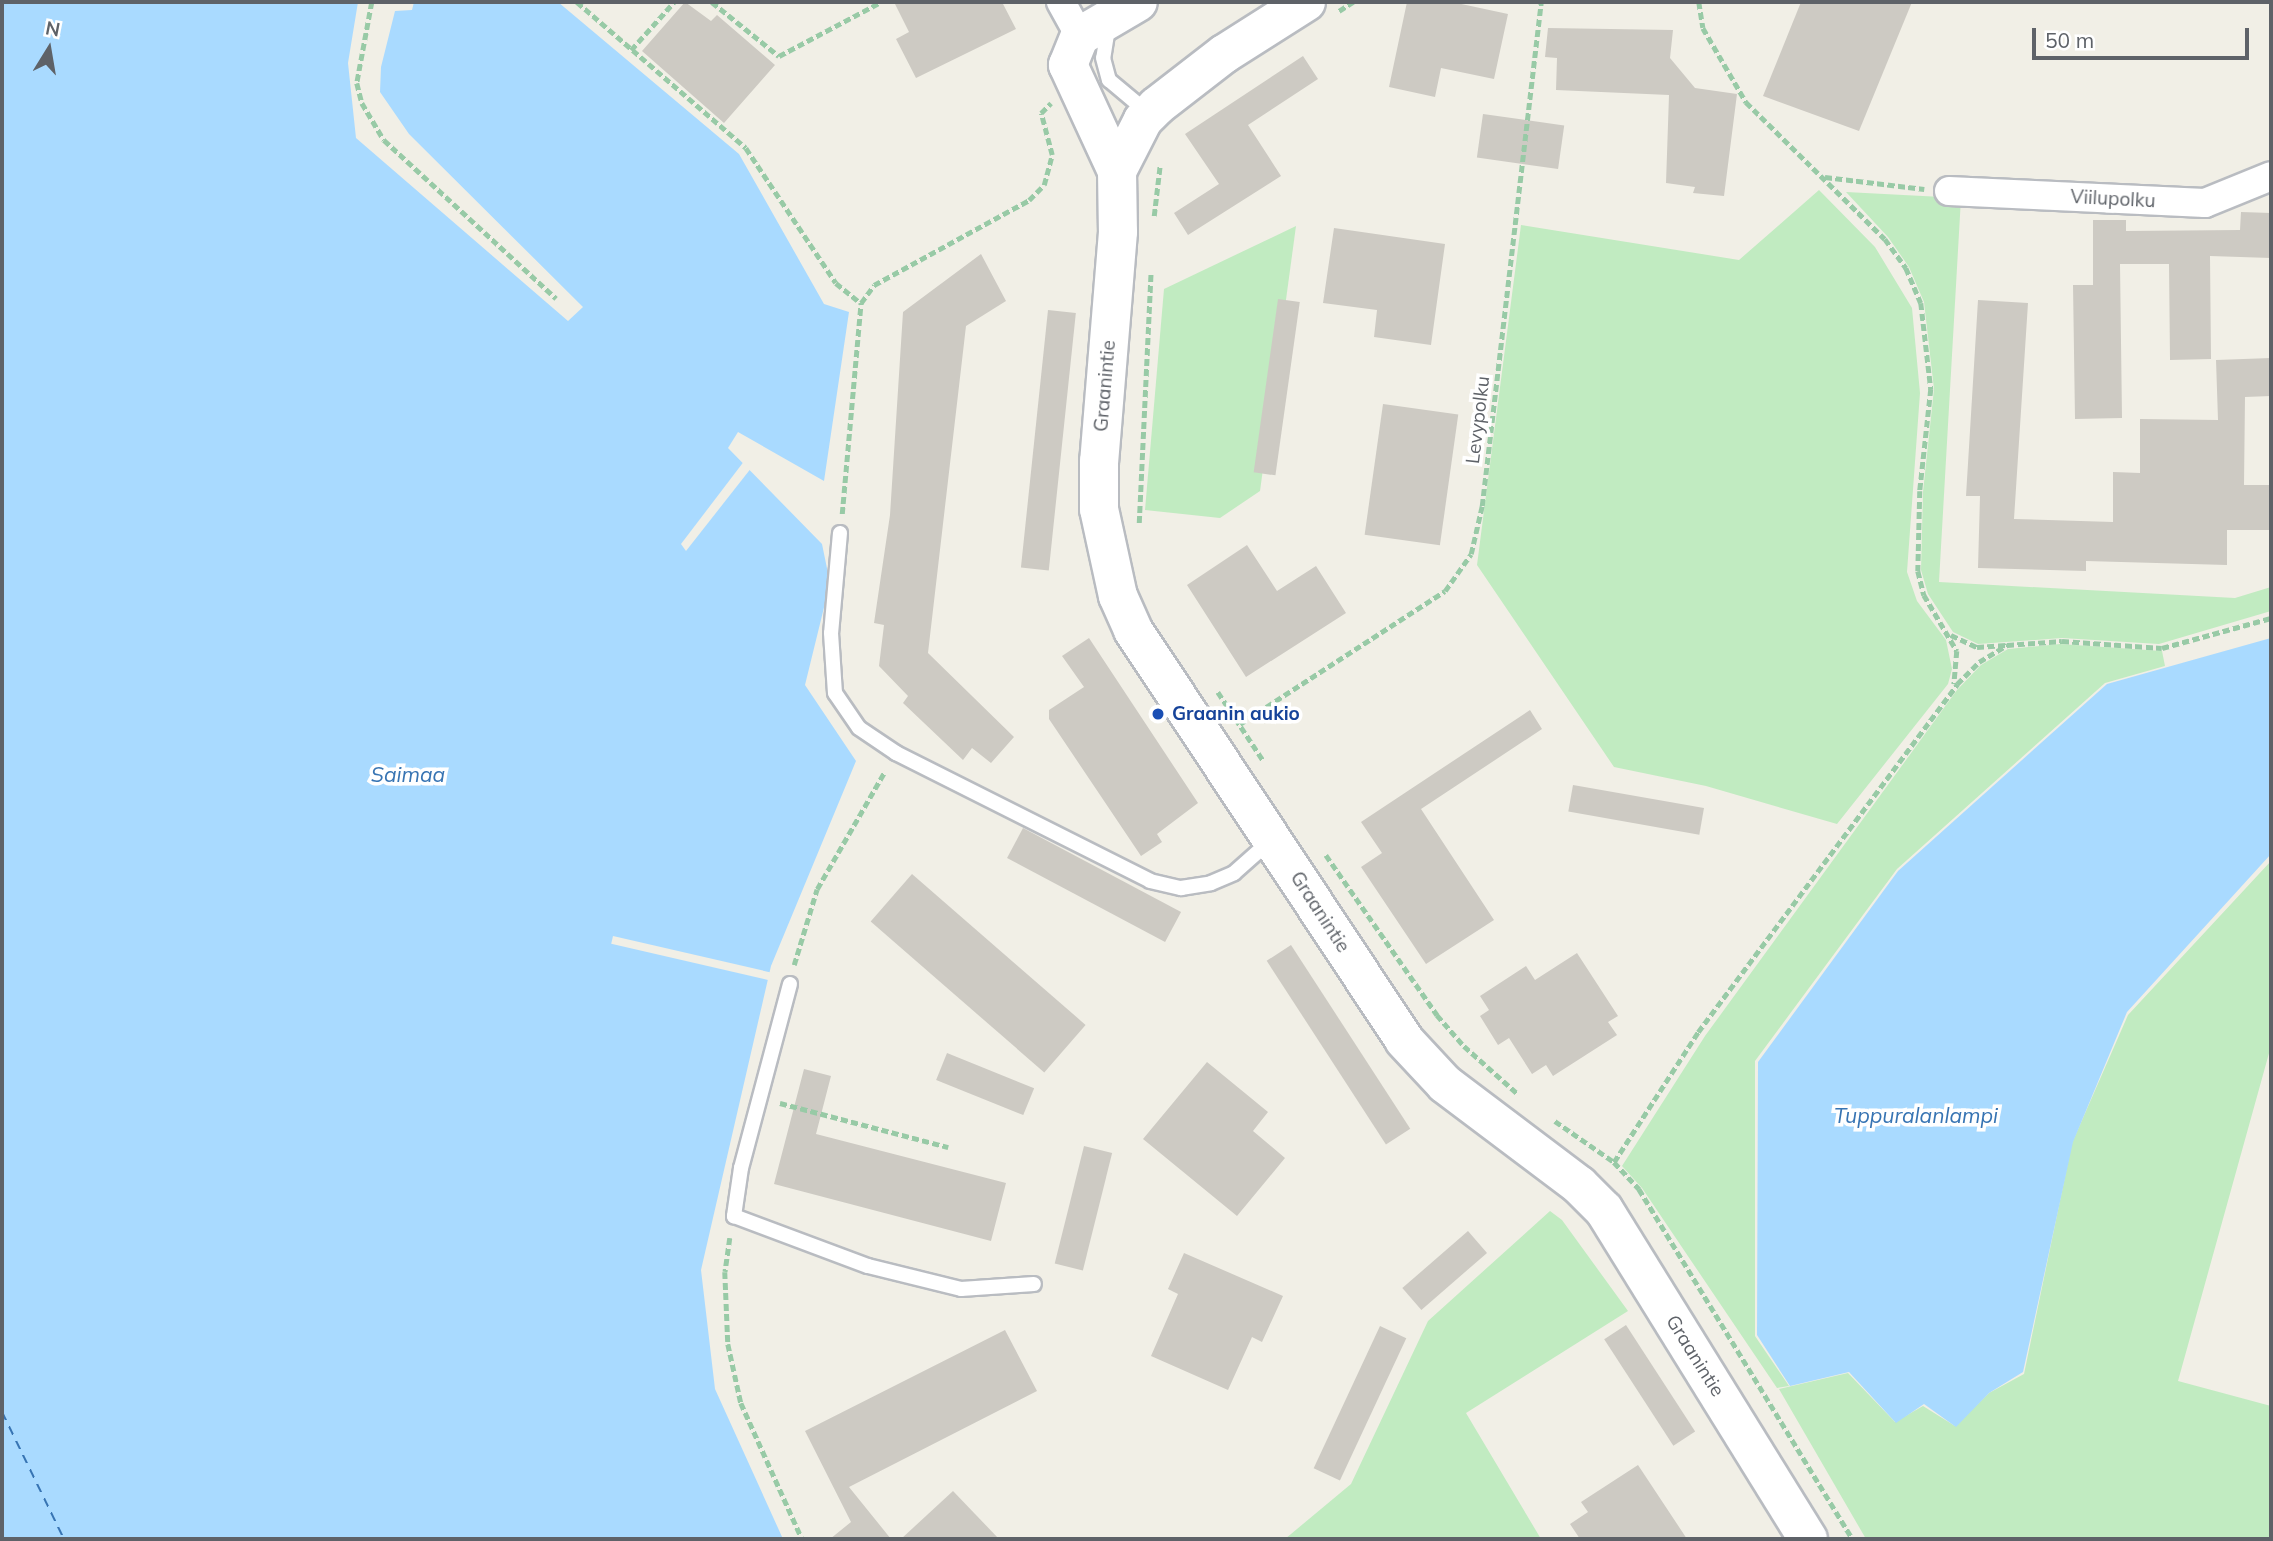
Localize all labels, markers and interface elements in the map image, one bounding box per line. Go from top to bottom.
north arrow [14,14,84,84]
scale bar [2035,14,2252,58]
text: N [44,15,62,42]
text: 50 m [2045,27,2094,53]
street label: Viilupolku [2070,185,2156,213]
street label: Graanintie [1090,339,1120,433]
street label: Levypolku [1461,375,1495,465]
place label: Graanin aukio [1172,703,1300,725]
marker: Graanin aukio [1150,706,1166,722]
water label: Saimaa [371,761,445,787]
street label: Graanintie [1285,867,1355,957]
water label: Tuppuralanlampi [1834,1102,1998,1128]
street label: Graanintie [1661,1311,1729,1401]

